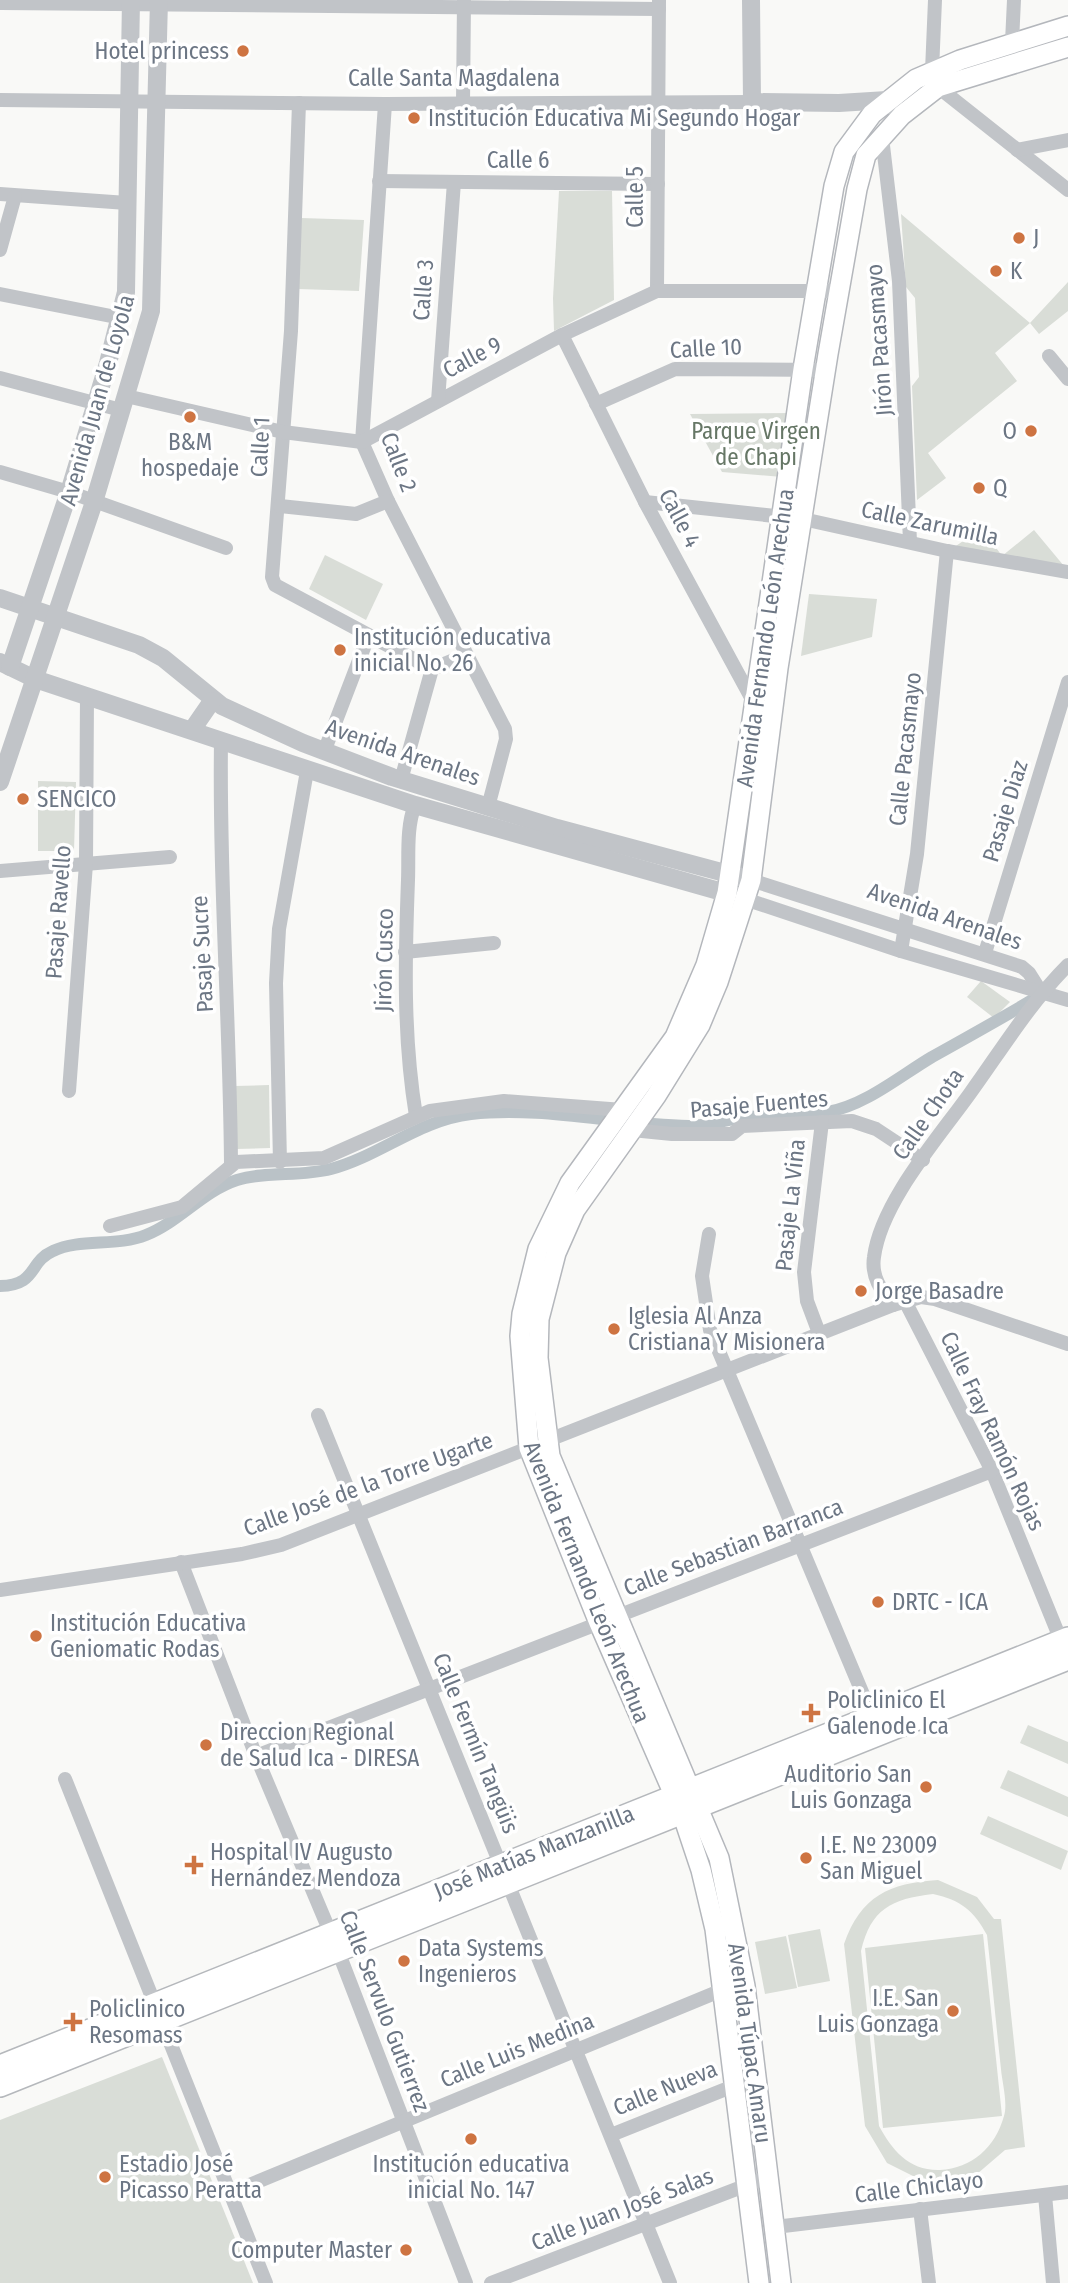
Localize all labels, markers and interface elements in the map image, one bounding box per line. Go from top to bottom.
place label: Hotel princess [95,37,229,65]
marker: Hotel princess [235,43,251,59]
street label: Calle Santa Magdalena [348,64,560,92]
place label: Institución Educativa Mi Segundo Hogar [428,104,800,132]
marker: Institución Educativa Mi Segundo Hogar [406,110,422,126]
street label: Calle 6 [487,146,549,174]
street label: Calle 5 [621,166,649,228]
place label: J [1033,224,1039,252]
marker: J [1011,230,1027,246]
place label: K [1010,257,1023,285]
street label: Calle 3 [407,258,439,322]
street label: Jirón Pacasmayo [860,263,898,417]
marker: K [988,263,1004,279]
street label: Avenida Juan de Loyola [54,291,140,509]
street label: Calle 9 [438,330,506,384]
street label: Calle 10 [669,332,743,364]
marker: B&M hospedaje [182,409,198,425]
street label: Calle 1 [244,416,276,478]
park label: Parque Virgen de Chapi [691,417,821,471]
place label: O [1003,417,1017,445]
marker: O [1023,423,1039,439]
place label: B&M hospedaje [141,428,239,482]
street label: Calle 2 [375,428,423,496]
place label: Q [993,474,1007,502]
marker: Q [971,480,987,496]
street label: Calle 4 [653,484,707,552]
street label: Avenida Fernando León Arechua [730,487,800,789]
street label: Calle Zarumilla [859,495,1001,551]
place label: Institución educativa inicial No. 26 [354,623,551,677]
marker: Institución educativa inicial No. 26 [332,642,348,658]
street label: Calle Pacasmayo [883,671,927,827]
street label: Avenida Arenales [322,712,484,792]
street label: Pasaje Diaz [976,757,1034,865]
place label: SENCICO [37,785,117,813]
marker: SENCICO [15,791,31,807]
street label: Pasaje Ravello [39,844,77,980]
street label: Avenida Arenales [864,876,1026,956]
street label: Pasaje Sucre [185,895,219,1013]
street label: Jirón Cusco [369,908,399,1012]
street label: Calle Chota [886,1063,970,1165]
street label: Pasaje Fuentes [689,1084,829,1124]
street label: Pasaje La Viña [769,1137,811,1273]
place label: Jorge Basadre [875,1277,1004,1305]
marker: Jorge Basadre [853,1283,869,1299]
place label: Iglesia Al Anza Cristiana Y Misionera [628,1302,825,1356]
marker: Iglesia Al Anza Cristiana Y Misionera [606,1321,622,1337]
street label: Calle Fray Ramón Rojas [935,1327,1051,1535]
street label: Calle José de la Torre Ugarte [239,1426,497,1542]
street label: Avenida Fernando León Arechua [518,1437,656,1727]
street label: Calle Sebastian Barranca [619,1492,847,1602]
place label: DRTC - ICA [892,1588,988,1616]
marker: DRTC - ICA [870,1594,886,1610]
place label: Institución Educativa Geniomatic Rodas [50,1609,246,1663]
marker: Institución Educativa Geniomatic Rodas [28,1628,44,1644]
street label: Calle Fermín Tangüis [427,1649,525,1837]
place label: Policlinico El Galenode Ica [827,1686,949,1740]
marker: Policlinico El Galenode Ica [801,1703,821,1723]
place label: Direccion Regional de Salud Ica - DIRESA [220,1718,419,1772]
marker: Direccion Regional de Salud Ica - DIRESA [198,1737,214,1753]
place label: Auditorio San Luis Gonzaga [784,1760,912,1814]
marker: Auditorio San Luis Gonzaga [918,1779,934,1795]
street label: José Matías Manzanilla [430,1799,638,1905]
place label: I.E. Nº 23009 San Miguel [820,1831,937,1885]
place label: Hospital IV Augusto Hernández Mendoza [210,1838,401,1892]
marker: I.E. Nº 23009 San Miguel [798,1850,814,1866]
marker: Hospital IV Augusto Hernández Mendoza [184,1855,204,1875]
street label: Calle Servulo Gutierrez [334,1906,436,2116]
place label: Data Systems Ingenieros [418,1934,544,1988]
street label: Avenida Túpac Amaru [722,1941,778,2145]
marker: Data Systems Ingenieros [396,1953,412,1969]
place label: I.E. San Luis Gonzaga [817,1984,939,2038]
place label: Policlinico Resomass [89,1995,185,2049]
marker: I.E. San Luis Gonzaga [945,2003,961,2019]
street label: Calle Luis Medina [436,2006,598,2094]
marker: Policlinico Resomass [63,2012,83,2032]
street label: Calle Nueva [609,2054,721,2122]
marker: Institución educativa inicial No. 147 [463,2131,479,2147]
place label: Estadio José Picasso Peratta [119,2150,262,2204]
place label: Institución educativa inicial No. 147 [372,2150,570,2204]
street label: Calle Juan José Salas [527,2161,717,2257]
street label: Calle Chiclayo [853,2165,985,2209]
marker: Estadio José Picasso Peratta [97,2169,113,2185]
place label: Computer Master [231,2236,392,2264]
marker: Computer Master [398,2242,414,2258]

